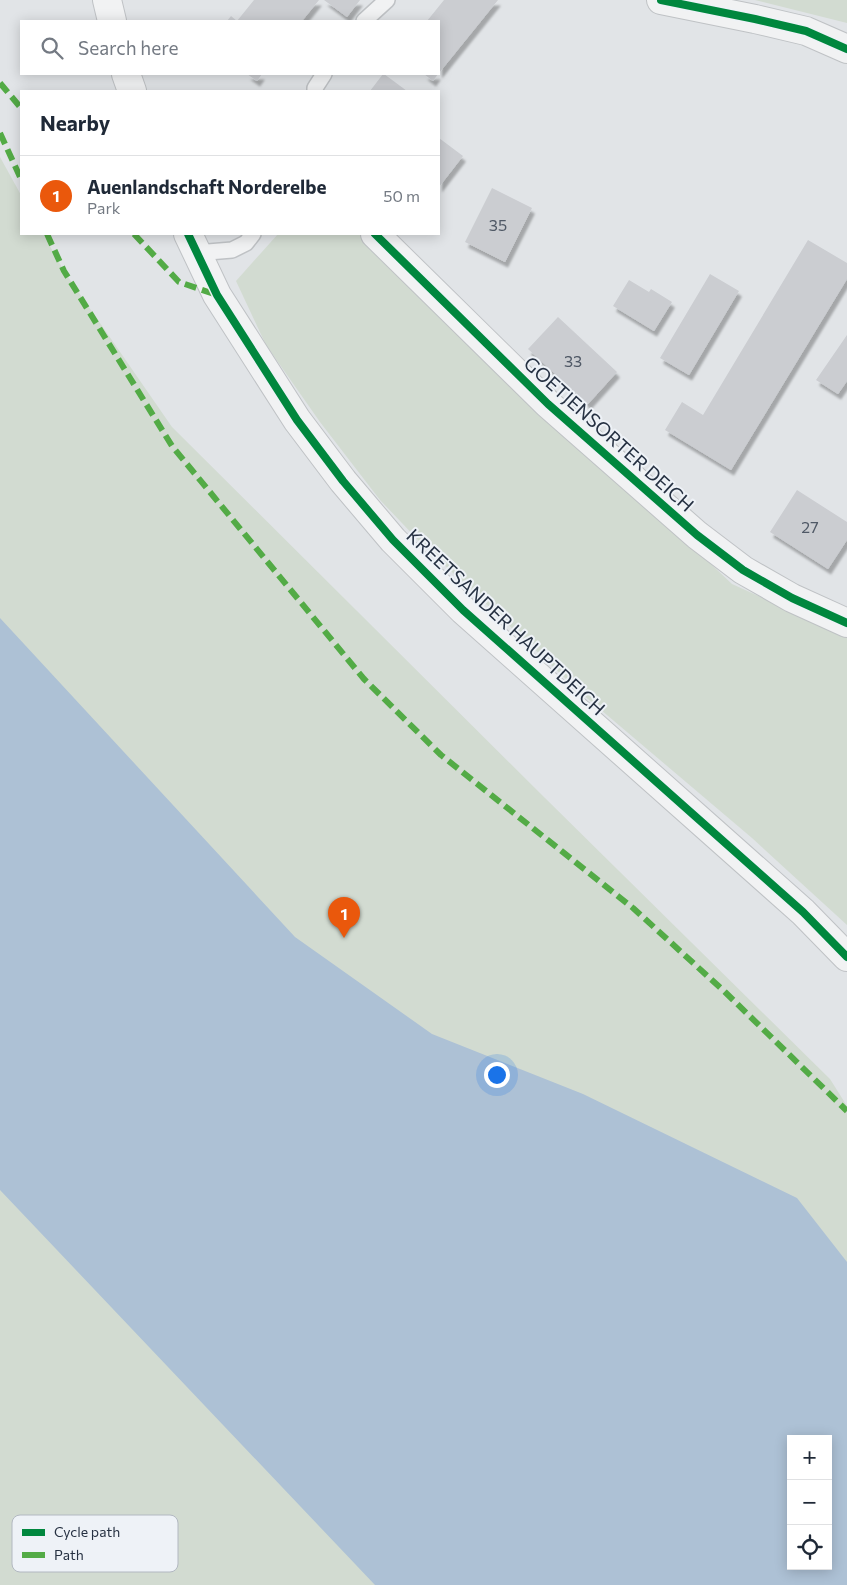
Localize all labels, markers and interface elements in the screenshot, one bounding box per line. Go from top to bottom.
search box [20,20,440,75]
icon: search [38,34,66,62]
text: Search here [78,36,178,59]
text: Nearby [40,110,110,135]
text: Auenlandschaft Norderelbe [87,175,326,198]
text: 1 [52,186,60,205]
text: 50 m [383,186,420,205]
text: Park [87,198,120,217]
house number: 35 [489,215,507,234]
street label: GOETJENSORTER DEICH [520,351,699,516]
house number: 33 [564,351,582,370]
house number: 27 [801,517,819,536]
street label: KREETSANDER HAUPTDEICH [402,524,610,720]
pin: 1 [328,897,360,938]
your location [484,1062,510,1088]
map controls [787,1435,832,1570]
button: + [787,1435,832,1480]
button: − [787,1480,832,1525]
legend [12,1515,178,1572]
text: Cycle path [54,1523,120,1540]
button: locate [787,1525,832,1570]
text: Path [54,1546,84,1563]

